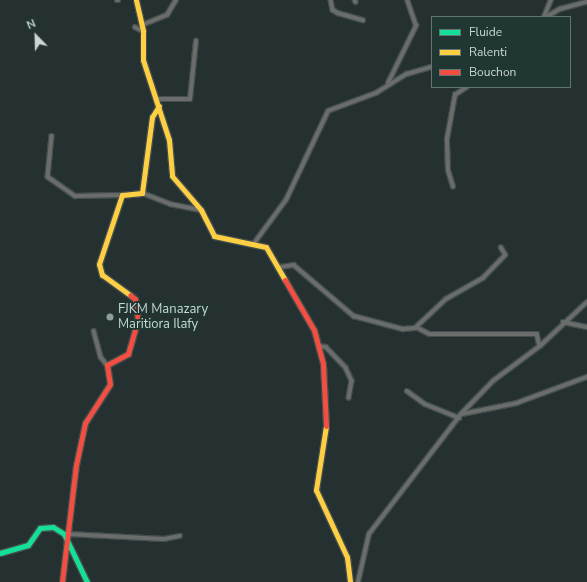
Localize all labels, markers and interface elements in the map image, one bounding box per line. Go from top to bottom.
north arrow [16,16,56,56]
text: N [24,16,38,33]
legend [431,16,571,88]
text: Fluide [469,24,502,40]
text: Ralenti [469,44,507,60]
text: Bouchon [469,64,516,80]
place label: FJKM Manazary Maritiora Ilafy [118,302,208,333]
marker: FJKM Manazary Maritiora Ilafy [105,312,115,322]

